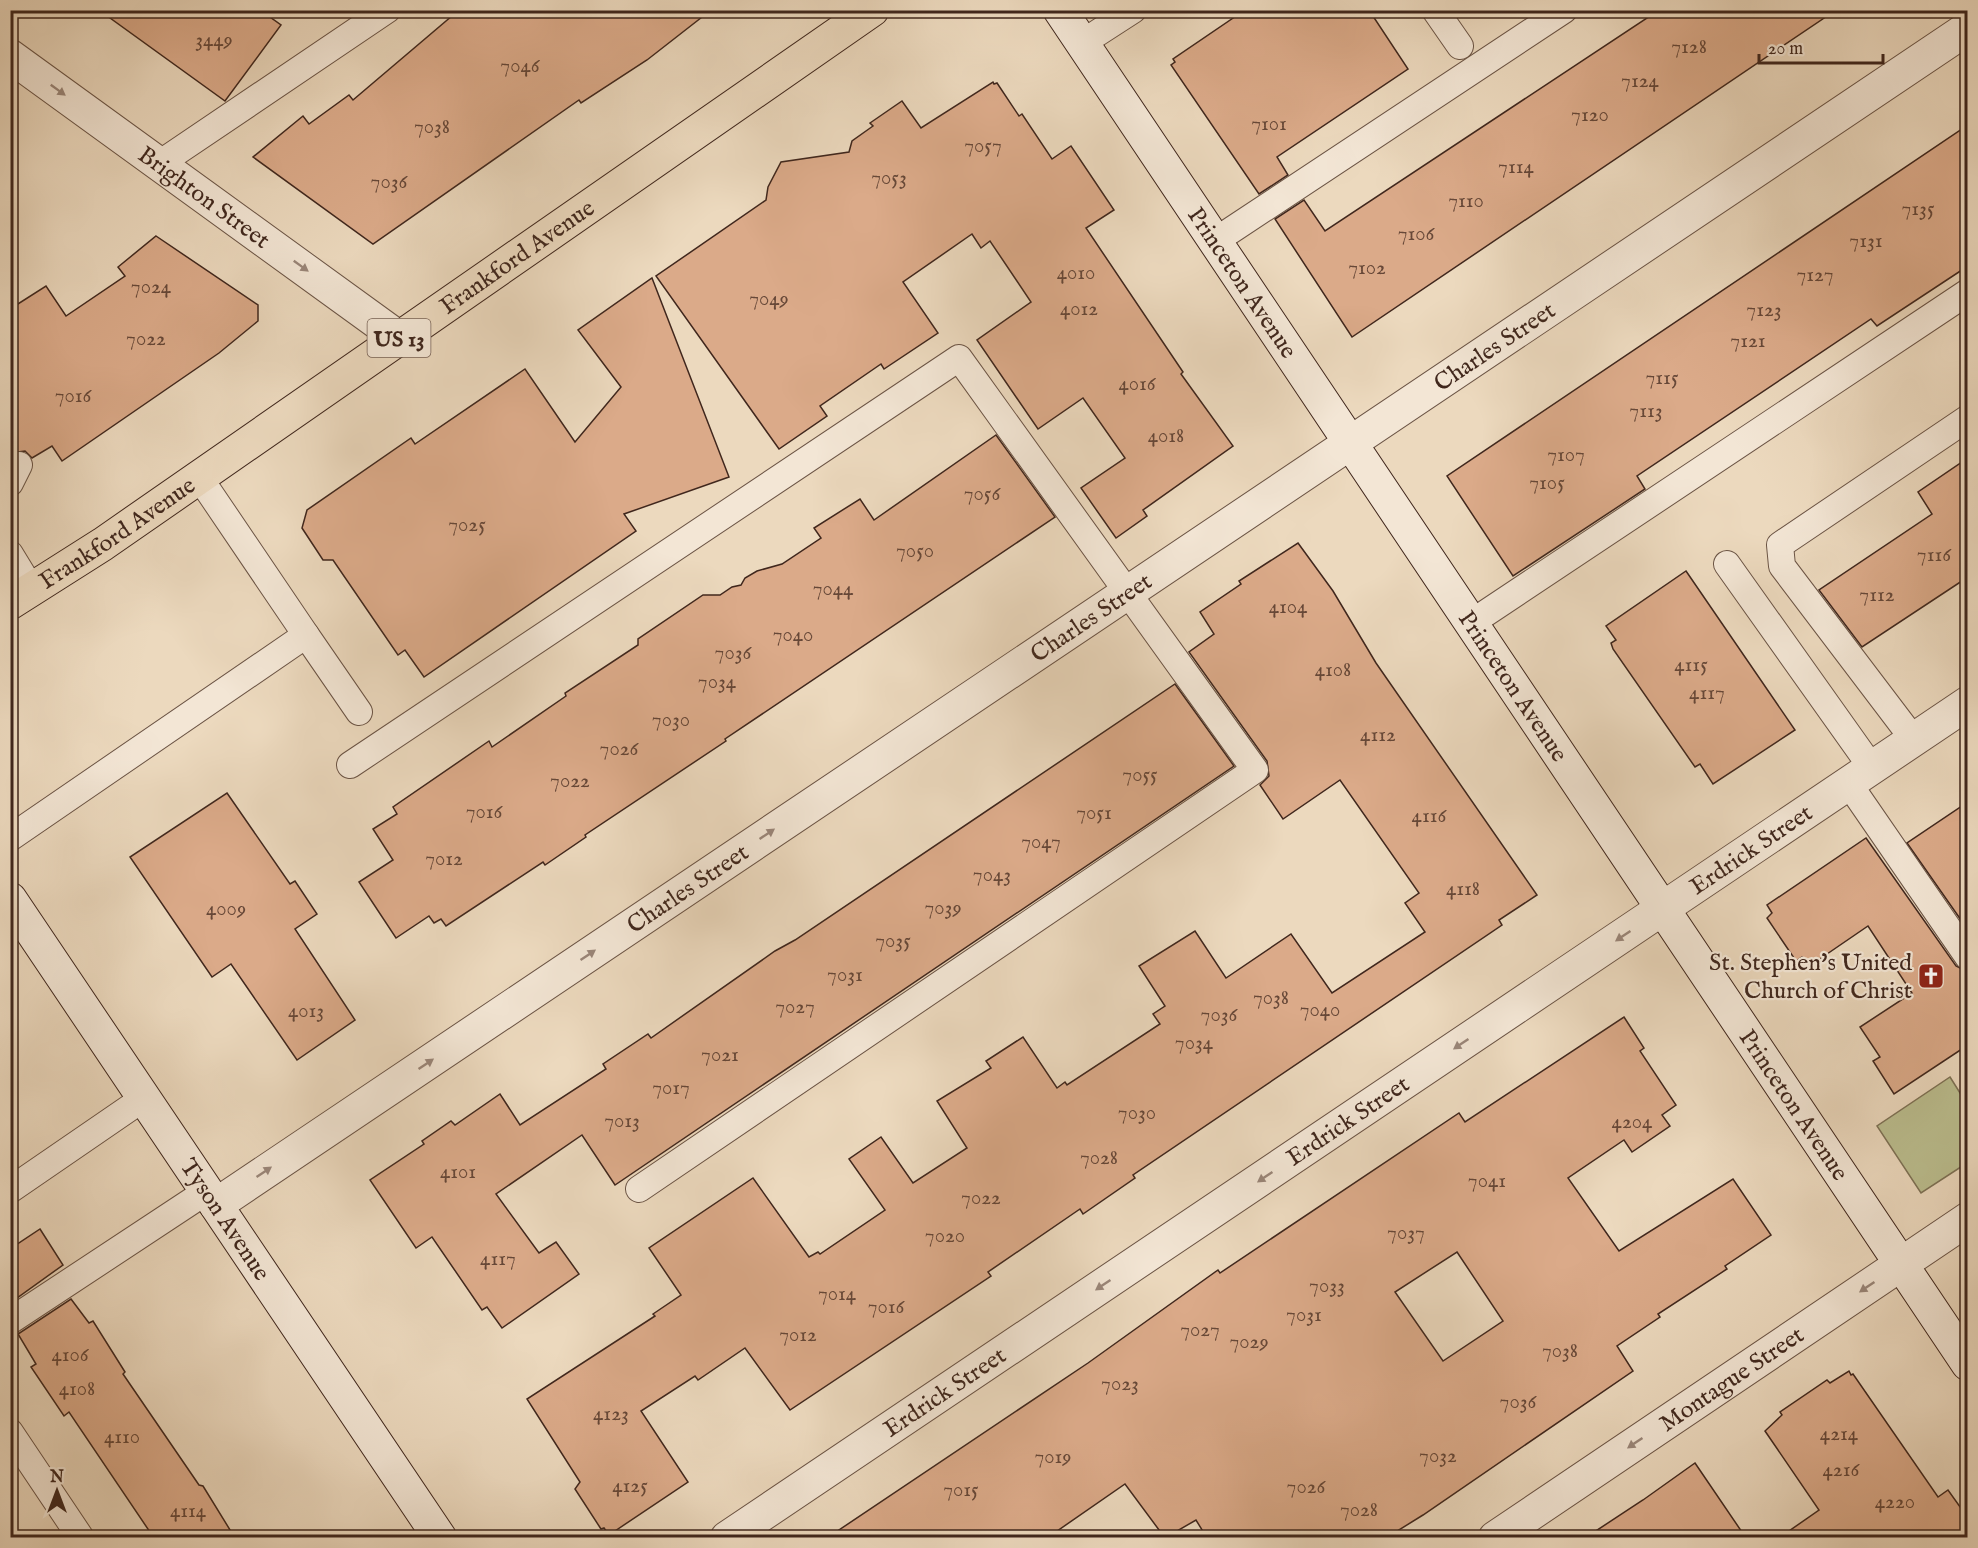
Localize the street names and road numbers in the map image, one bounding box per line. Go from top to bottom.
street label: Brighton Street [131,140,276,256]
street label: Frankford Avenue [434,193,601,322]
street label: Princeton Avenue [1180,202,1303,365]
street label: Charles Street [1428,296,1562,399]
road number: US 13 [368,319,430,357]
street label: Frankford Avenue [34,471,202,597]
street label: Charles Street [1025,567,1158,670]
street label: Princeton Avenue [1450,605,1574,768]
street label: Erdrick Street [1684,798,1819,903]
street label: Charles Street [622,838,755,941]
street label: Princeton Avenue [1731,1024,1855,1187]
street label: Erdrick Street [1281,1069,1416,1174]
street label: Tyson Avenue [172,1153,276,1287]
street label: Montague Street [1654,1320,1810,1440]
street label: Erdrick Street [878,1341,1013,1445]

